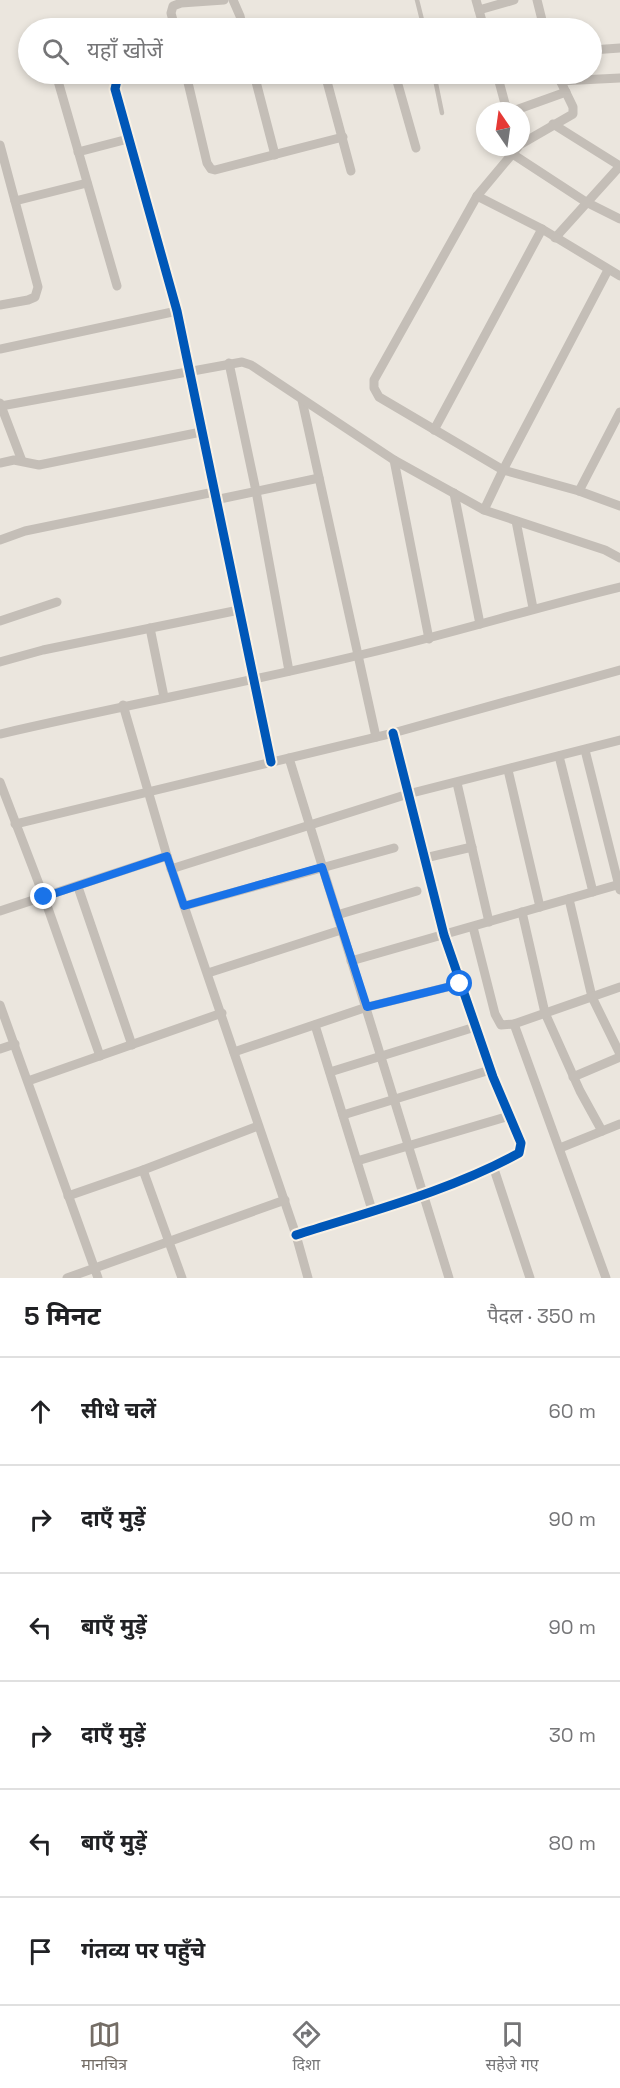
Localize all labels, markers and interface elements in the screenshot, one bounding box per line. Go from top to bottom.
search box [18,18,602,84]
icon: search [39,35,72,68]
text: यहाँ खोजें [87,36,163,64]
north arrow [476,102,530,156]
route end [30,883,56,909]
route start [446,970,472,996]
text: 5 मिनट [24,1299,101,1333]
text: पैदल · 350 m [487,1303,596,1329]
icon: ahead [24,1395,57,1428]
text: सीधे चलें [81,1396,156,1424]
text: 60 m [549,1398,596,1424]
icon: right [24,1503,57,1536]
text: दाएँ मुड़ें [81,1504,146,1532]
text: 90 m [549,1506,596,1532]
icon: left [24,1611,57,1644]
text: बाएँ मुड़ें [81,1612,147,1640]
text: 90 m [549,1614,596,1640]
icon: right [24,1719,57,1752]
text: दाएँ मुड़ें [81,1720,146,1748]
text: 30 m [549,1722,596,1748]
icon: left [24,1827,57,1860]
text: बाएँ मुड़ें [81,1828,147,1856]
text: 80 m [548,1830,596,1856]
icon: arrive [24,1935,57,1968]
text: गंतव्य पर पहुँचे [81,1936,205,1964]
tab: मानचित्र [81,2018,127,2077]
tab: दिशा [290,2018,323,2077]
tab: सहेजे गए [485,2018,539,2077]

